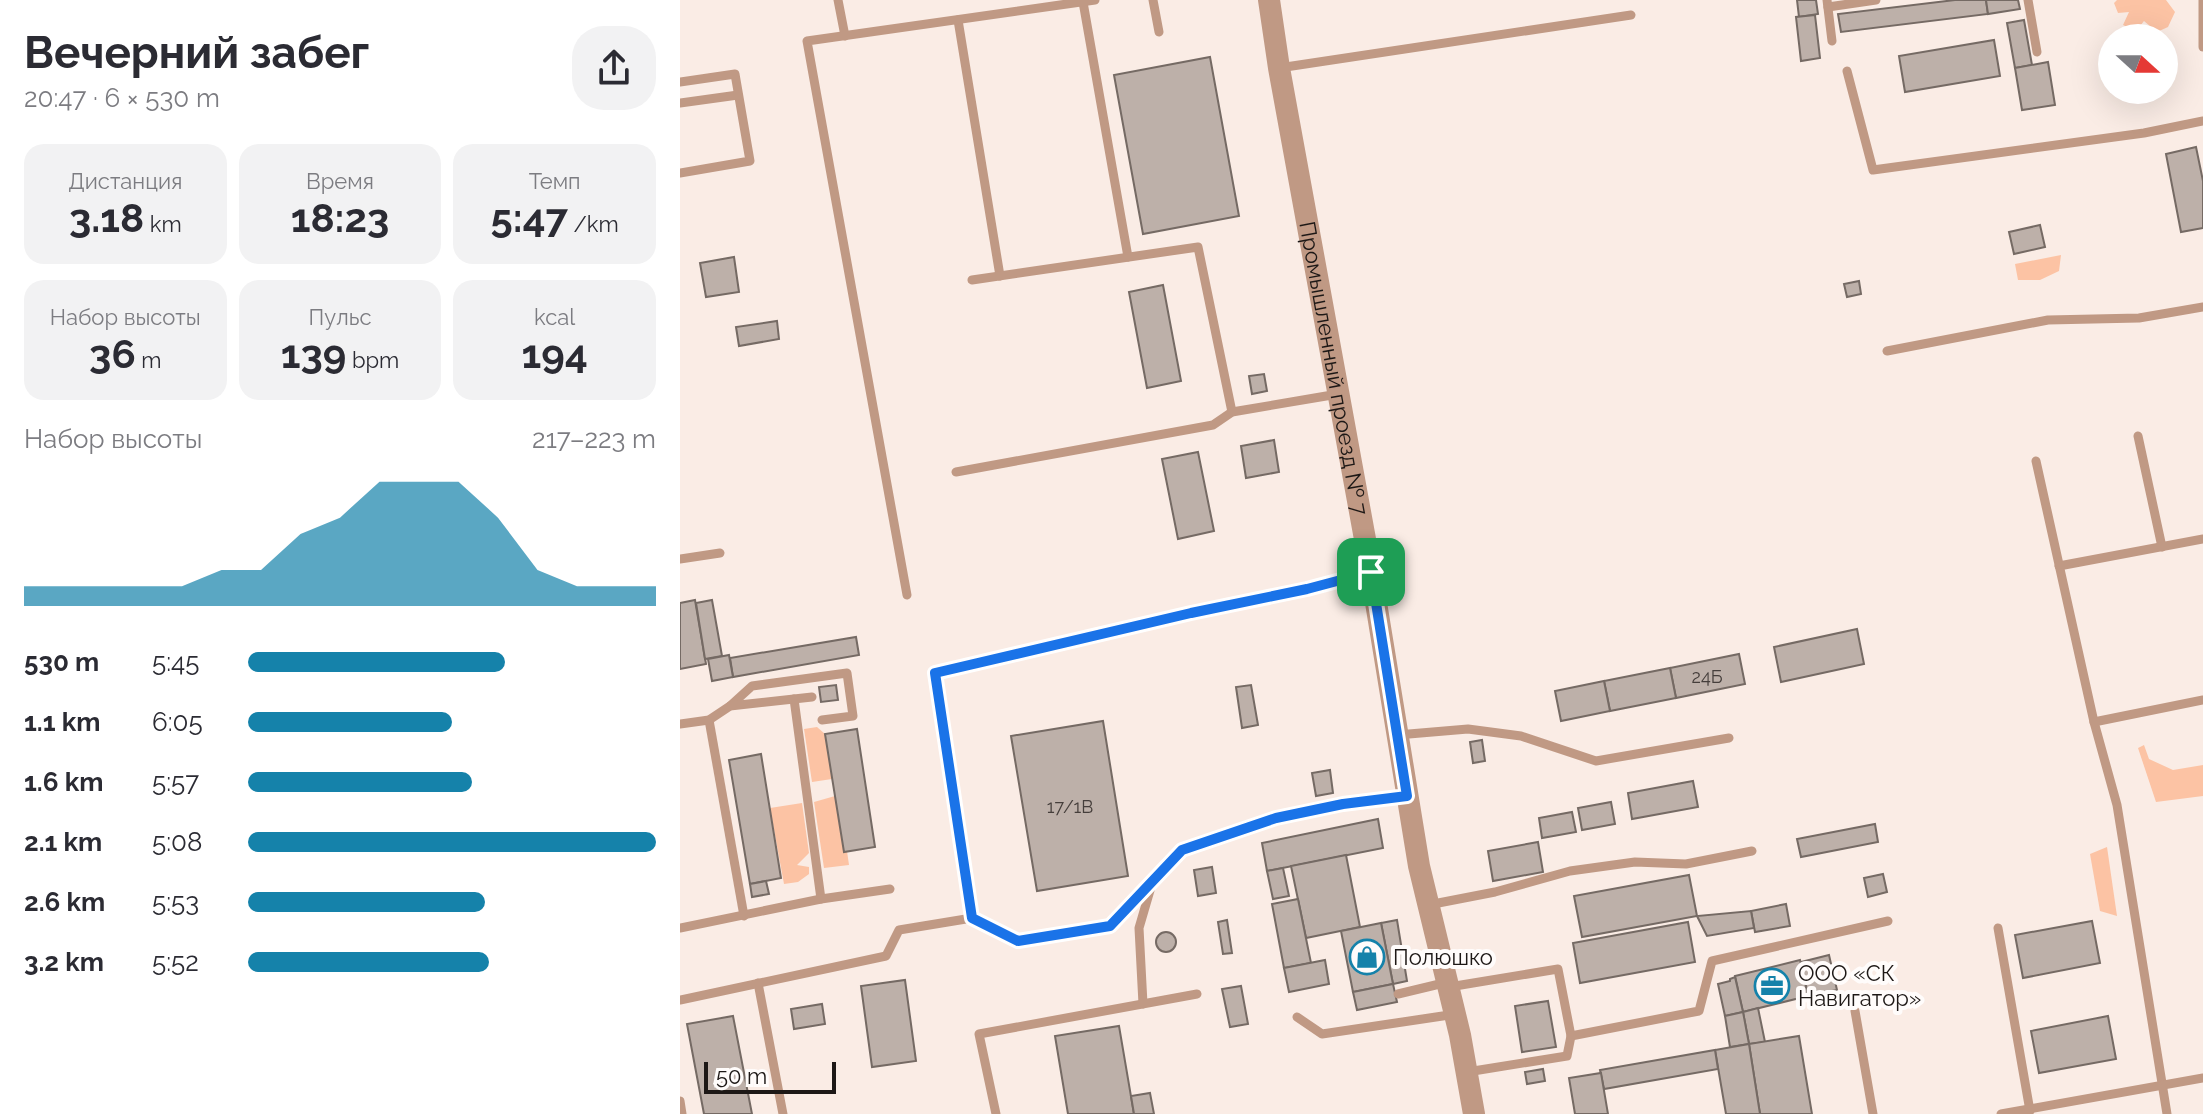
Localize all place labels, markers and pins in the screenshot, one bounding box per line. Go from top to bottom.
pin [1337,538,1405,606]
shop icon: Полюшко [1348,938,1386,976]
place label: Полюшко [1393,944,1493,970]
place label: ООО «СК Навигатор» [1798,960,1921,1011]
office icon: ООО «СК Навигатор» [1753,967,1791,1005]

